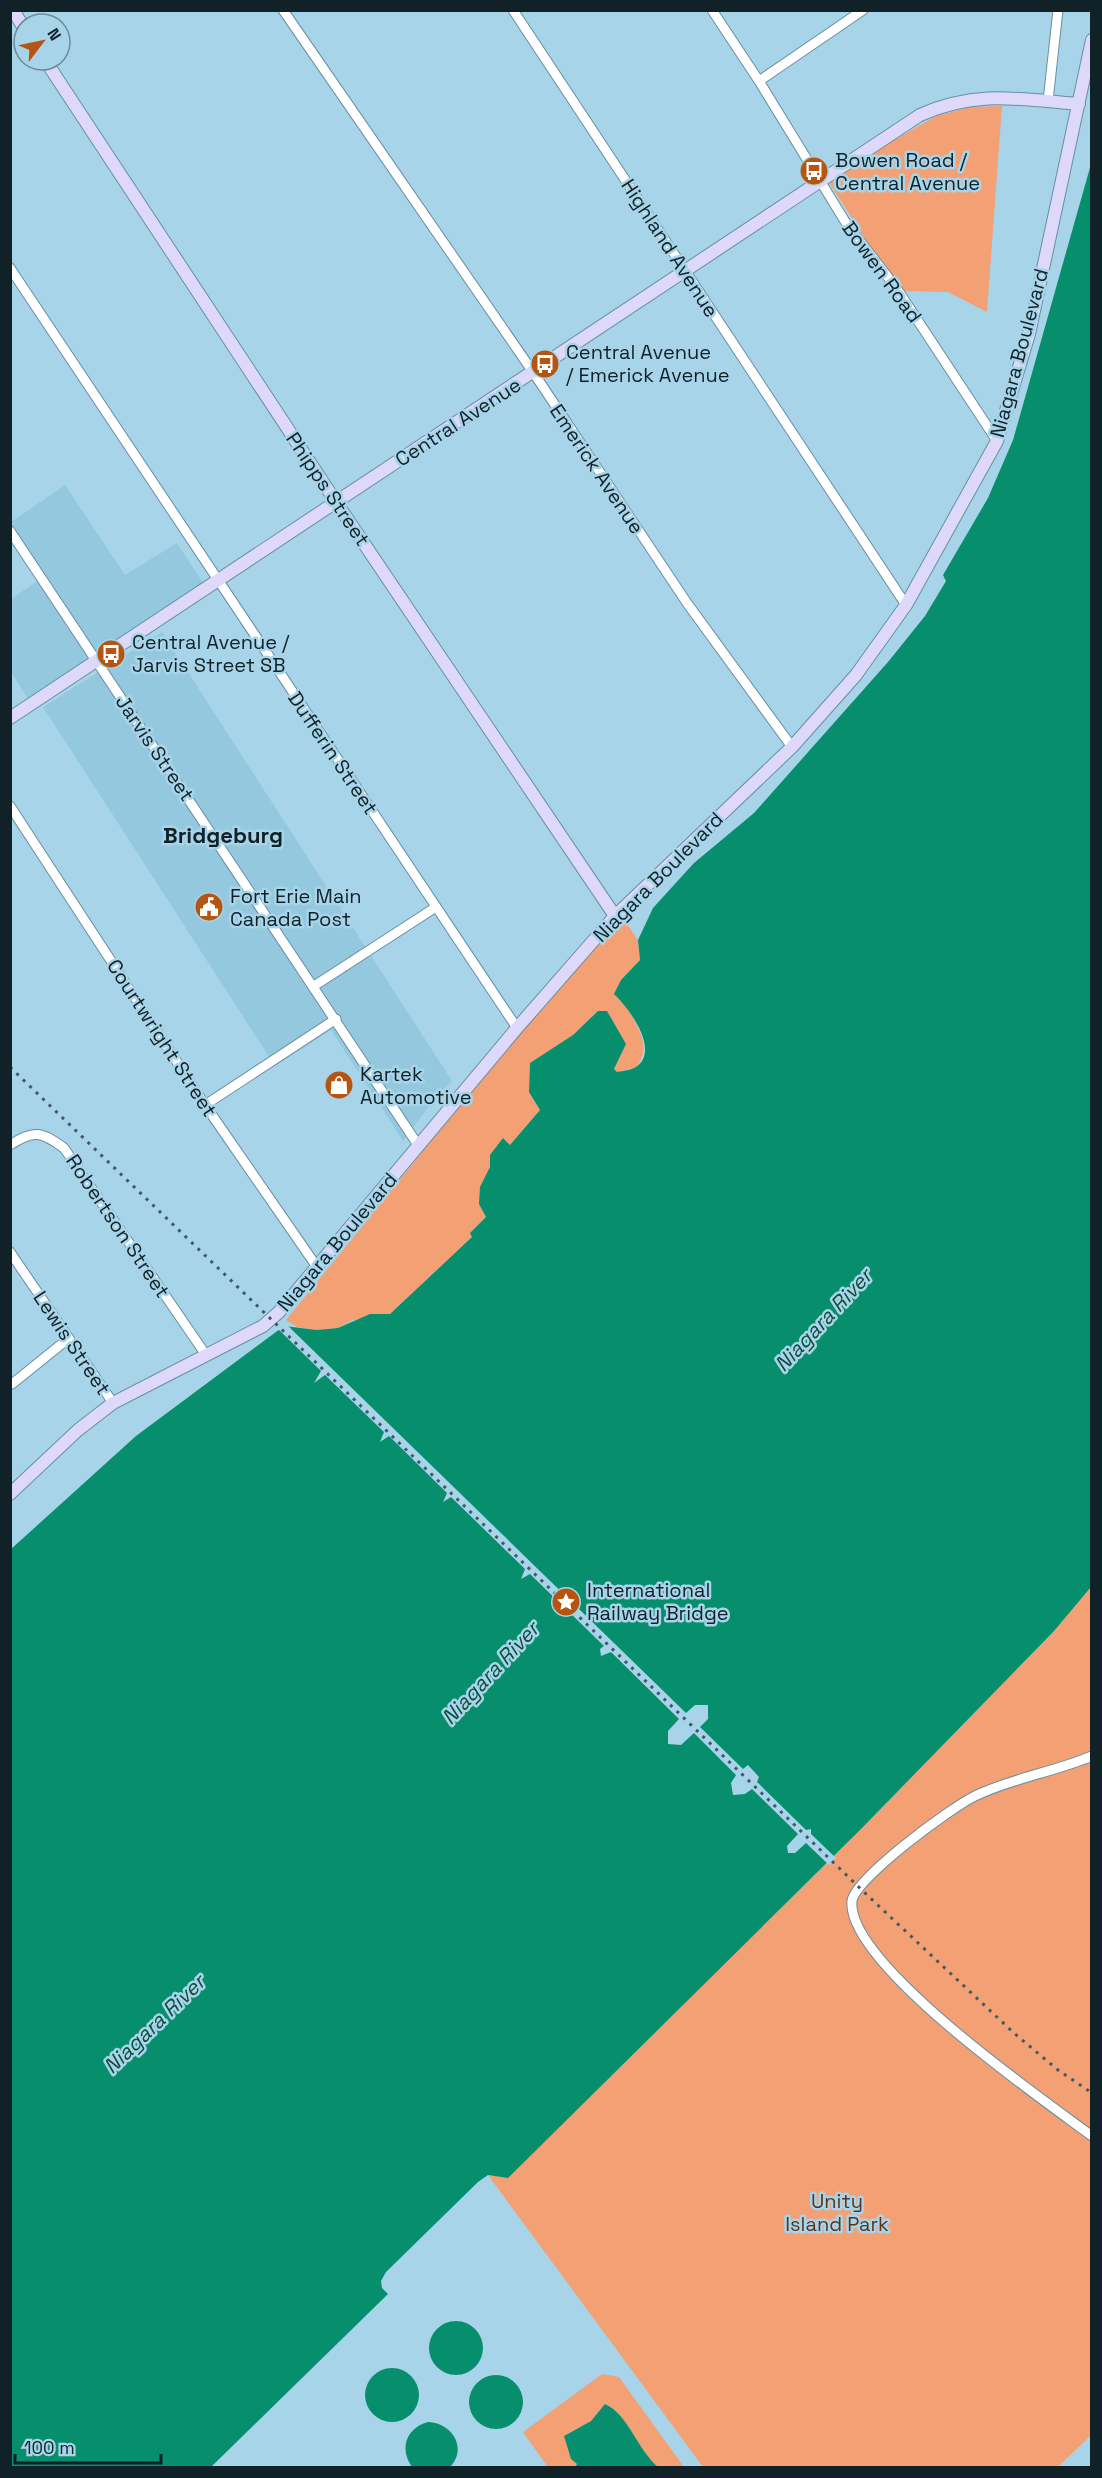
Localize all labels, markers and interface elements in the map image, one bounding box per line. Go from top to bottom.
north arrow [12,12,72,72]
text: N [43,24,66,44]
place label: Bowen Road / Central Avenue [835,147,980,196]
bus stop icon: Bowen Road / Central Avenue [798,155,830,187]
street label: Highland Avenue [615,174,725,322]
street label: Bowen Road [836,216,928,328]
street label: Niagara Boulevard [984,266,1054,440]
place label: Central Avenue / Emerick Avenue [566,339,730,388]
bus stop icon: Central Avenue / Emerick Avenue [529,348,561,380]
street label: Central Avenue [390,372,526,472]
street label: Emerick Avenue [544,399,650,539]
street label: Phipps Street [280,427,376,551]
place label: Central Avenue / Jarvis Street SB [132,629,290,678]
bus stop icon: Central Avenue / Jarvis Street SB [95,638,127,670]
street label: Dufferin Street [282,686,384,820]
street label: Jarvis Street [110,690,200,806]
street label: Niagara Boulevard [587,806,729,948]
district label: Bridgeburg [163,821,283,849]
place label: Fort Erie Main Canada Post [230,883,362,932]
public building icon: Fort Erie Main Canada Post [193,891,225,923]
street label: Courtwright Street [101,954,223,1122]
place label: Kartek Automotive [360,1061,472,1110]
shop icon: Kartek Automotive [323,1069,355,1101]
street label: Robertson Street [60,1149,176,1303]
street label: Niagara Boulevard [271,1167,403,1317]
water label: Niagara River [768,1261,879,1377]
street label: Lewis Street [28,1286,116,1400]
place label: International Railway Bridge [587,1577,729,1626]
place icon: International Railway Bridge [550,1586,582,1618]
water label: Niagara River [435,1614,546,1730]
water label: Niagara River [97,1967,212,2079]
park label: Unity Island Park [785,2188,889,2237]
scale bar [15,2427,160,2465]
text: 100 m [24,2436,75,2459]

